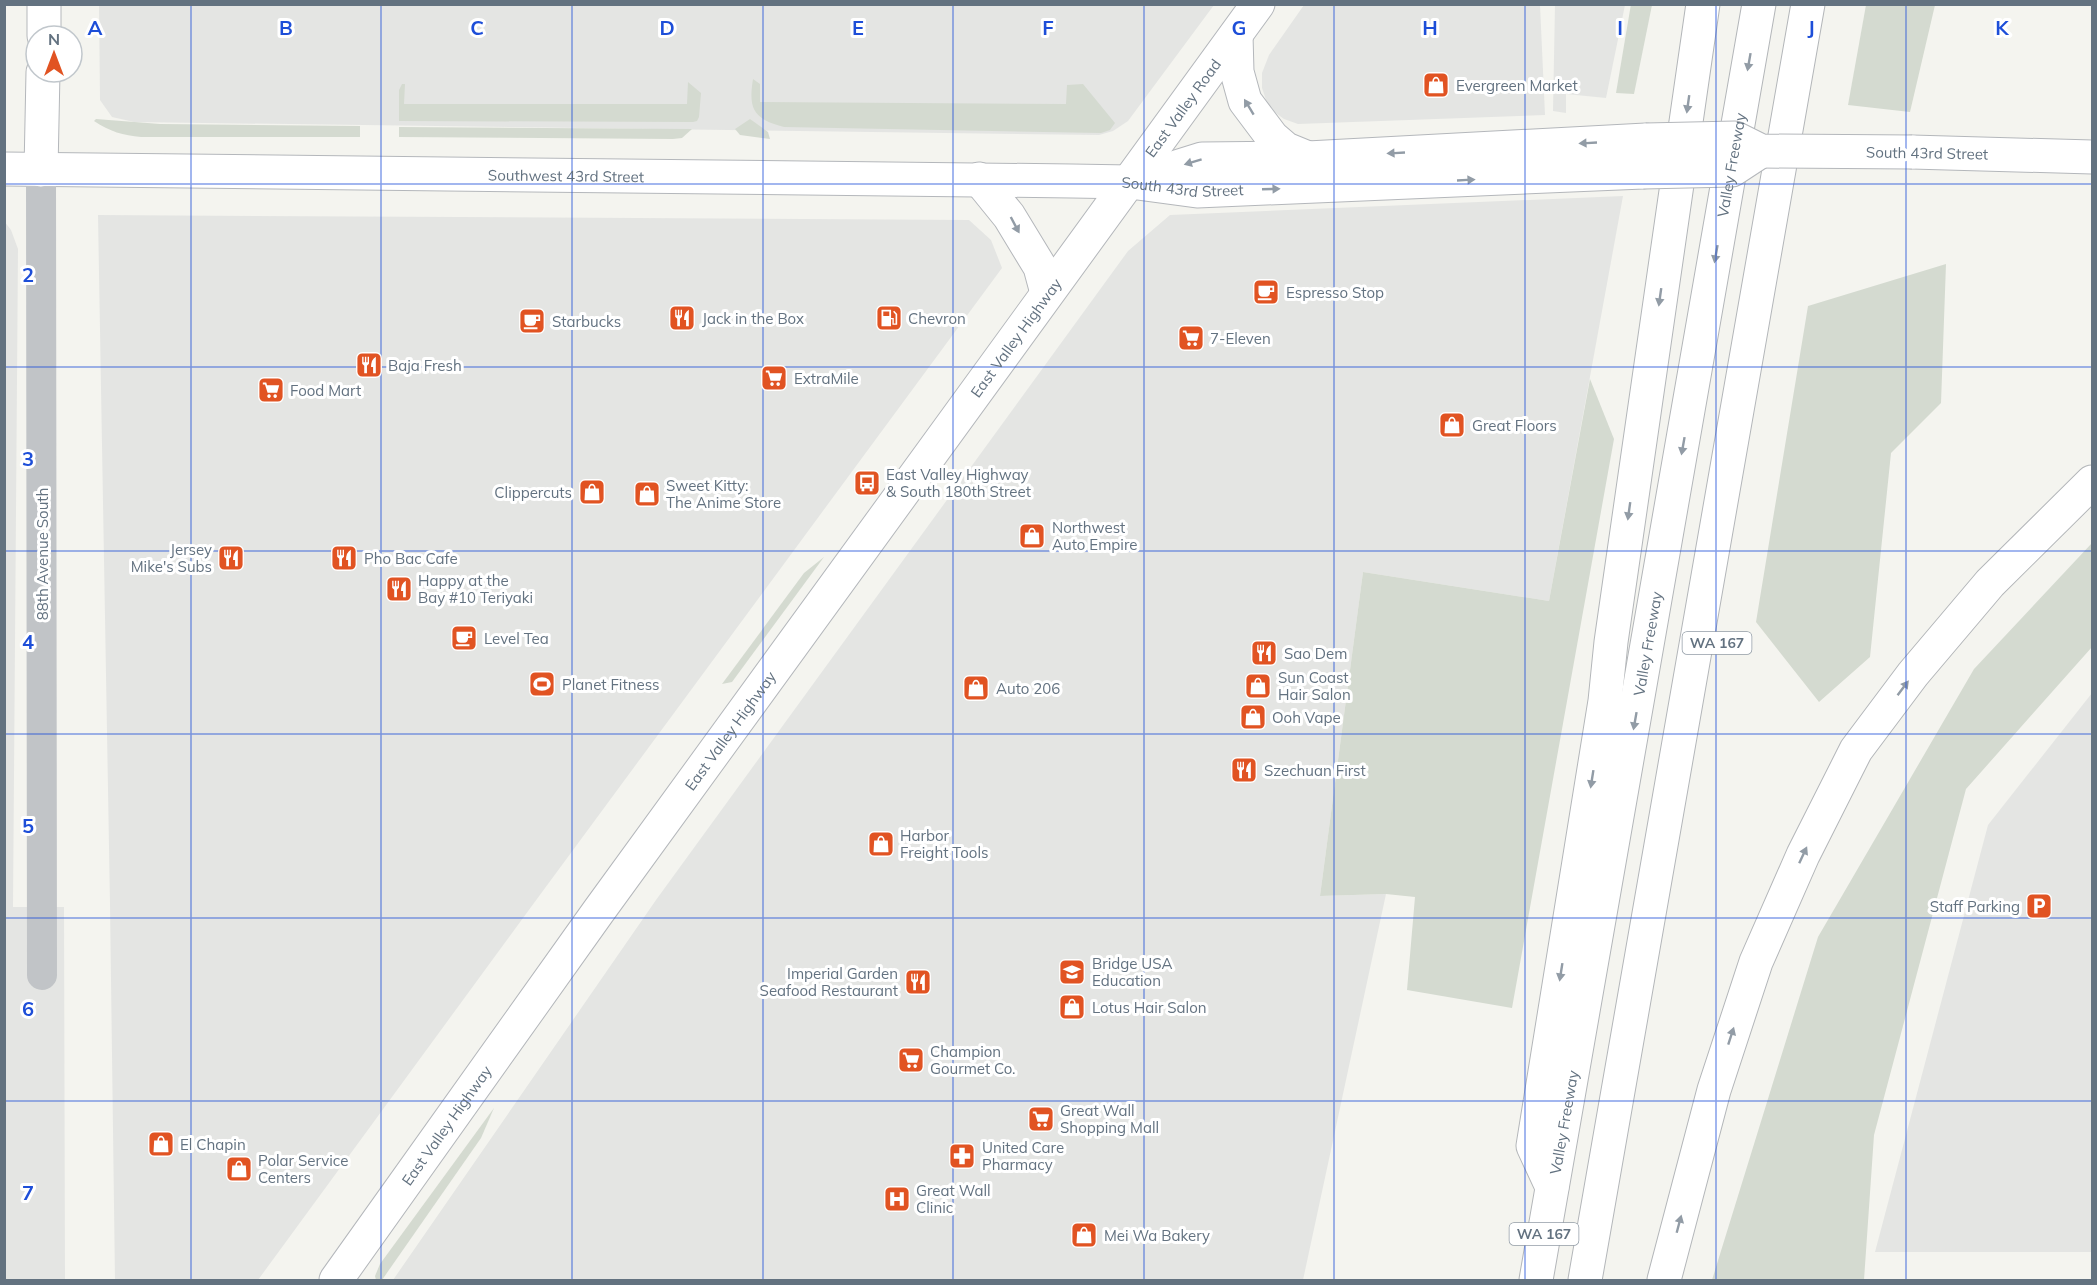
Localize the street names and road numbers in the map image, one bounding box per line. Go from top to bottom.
street label: East Valley Road [1141,55,1225,161]
street label: Valley Freeway [1712,111,1749,218]
street label: South 43rd Street [1866,142,1988,164]
street label: Southwest 43rd Street [488,165,644,186]
street label: South 43rd Street [1122,172,1244,201]
street label: East Valley Highway [966,274,1065,401]
street label: 88th Avenue South [33,488,52,620]
street label: Valley Freeway [1629,590,1666,697]
road number: WA 167 [1682,632,1752,654]
street label: East Valley Highway [680,667,780,794]
street label: East Valley Highway [397,1062,495,1189]
street label: Valley Freeway [1545,1069,1582,1176]
road number: WA 167 [1510,1223,1578,1245]

